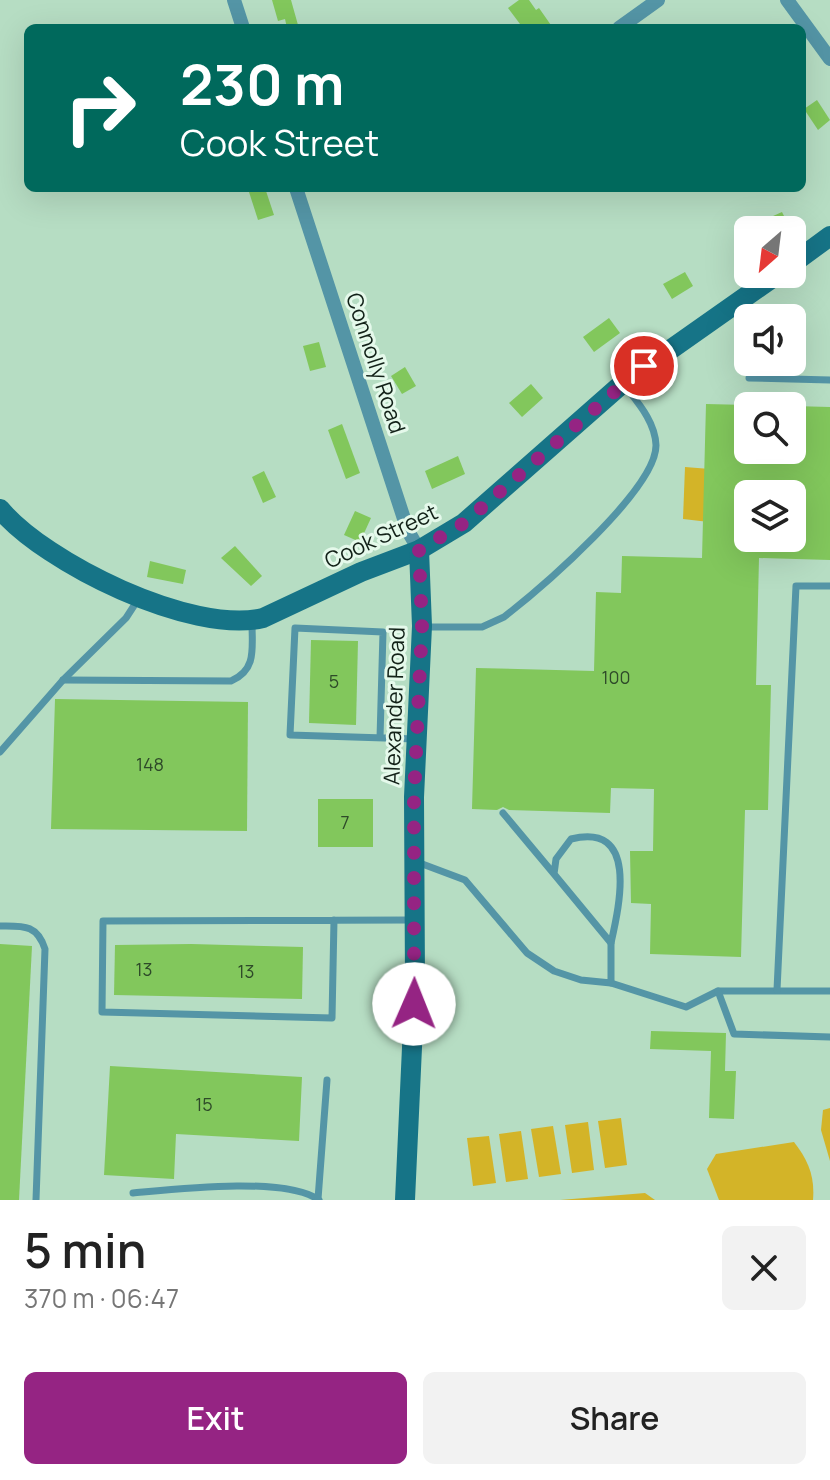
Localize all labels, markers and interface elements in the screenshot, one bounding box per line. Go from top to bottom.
text: 230 m [180,45,344,122]
icon: right [48,56,152,160]
text: Cook Street [180,118,379,167]
north arrow [734,216,806,288]
map controls [734,216,806,552]
street label: Connolly Road [339,289,413,437]
button: sound [734,304,806,376]
pin [610,332,678,400]
icon: arrive [622,344,666,388]
button: search [734,392,806,464]
button: layers [734,480,806,552]
street label: Cook Street [320,497,443,575]
street label: Alexander Road [376,626,412,786]
house number: 100 [602,665,630,689]
house number: 5 [329,669,339,693]
house number: 148 [136,752,164,776]
house number: 7 [340,810,350,834]
house number: 13 [136,957,152,981]
house number: 13 [238,959,254,983]
position arrow [372,962,456,1046]
house number: 15 [195,1092,213,1116]
text: 5 min [24,1217,146,1282]
button: close [722,1226,806,1310]
text: 370 m · 06:47 [24,1280,179,1316]
button: Exit [24,1372,407,1464]
button: Share [423,1372,806,1464]

